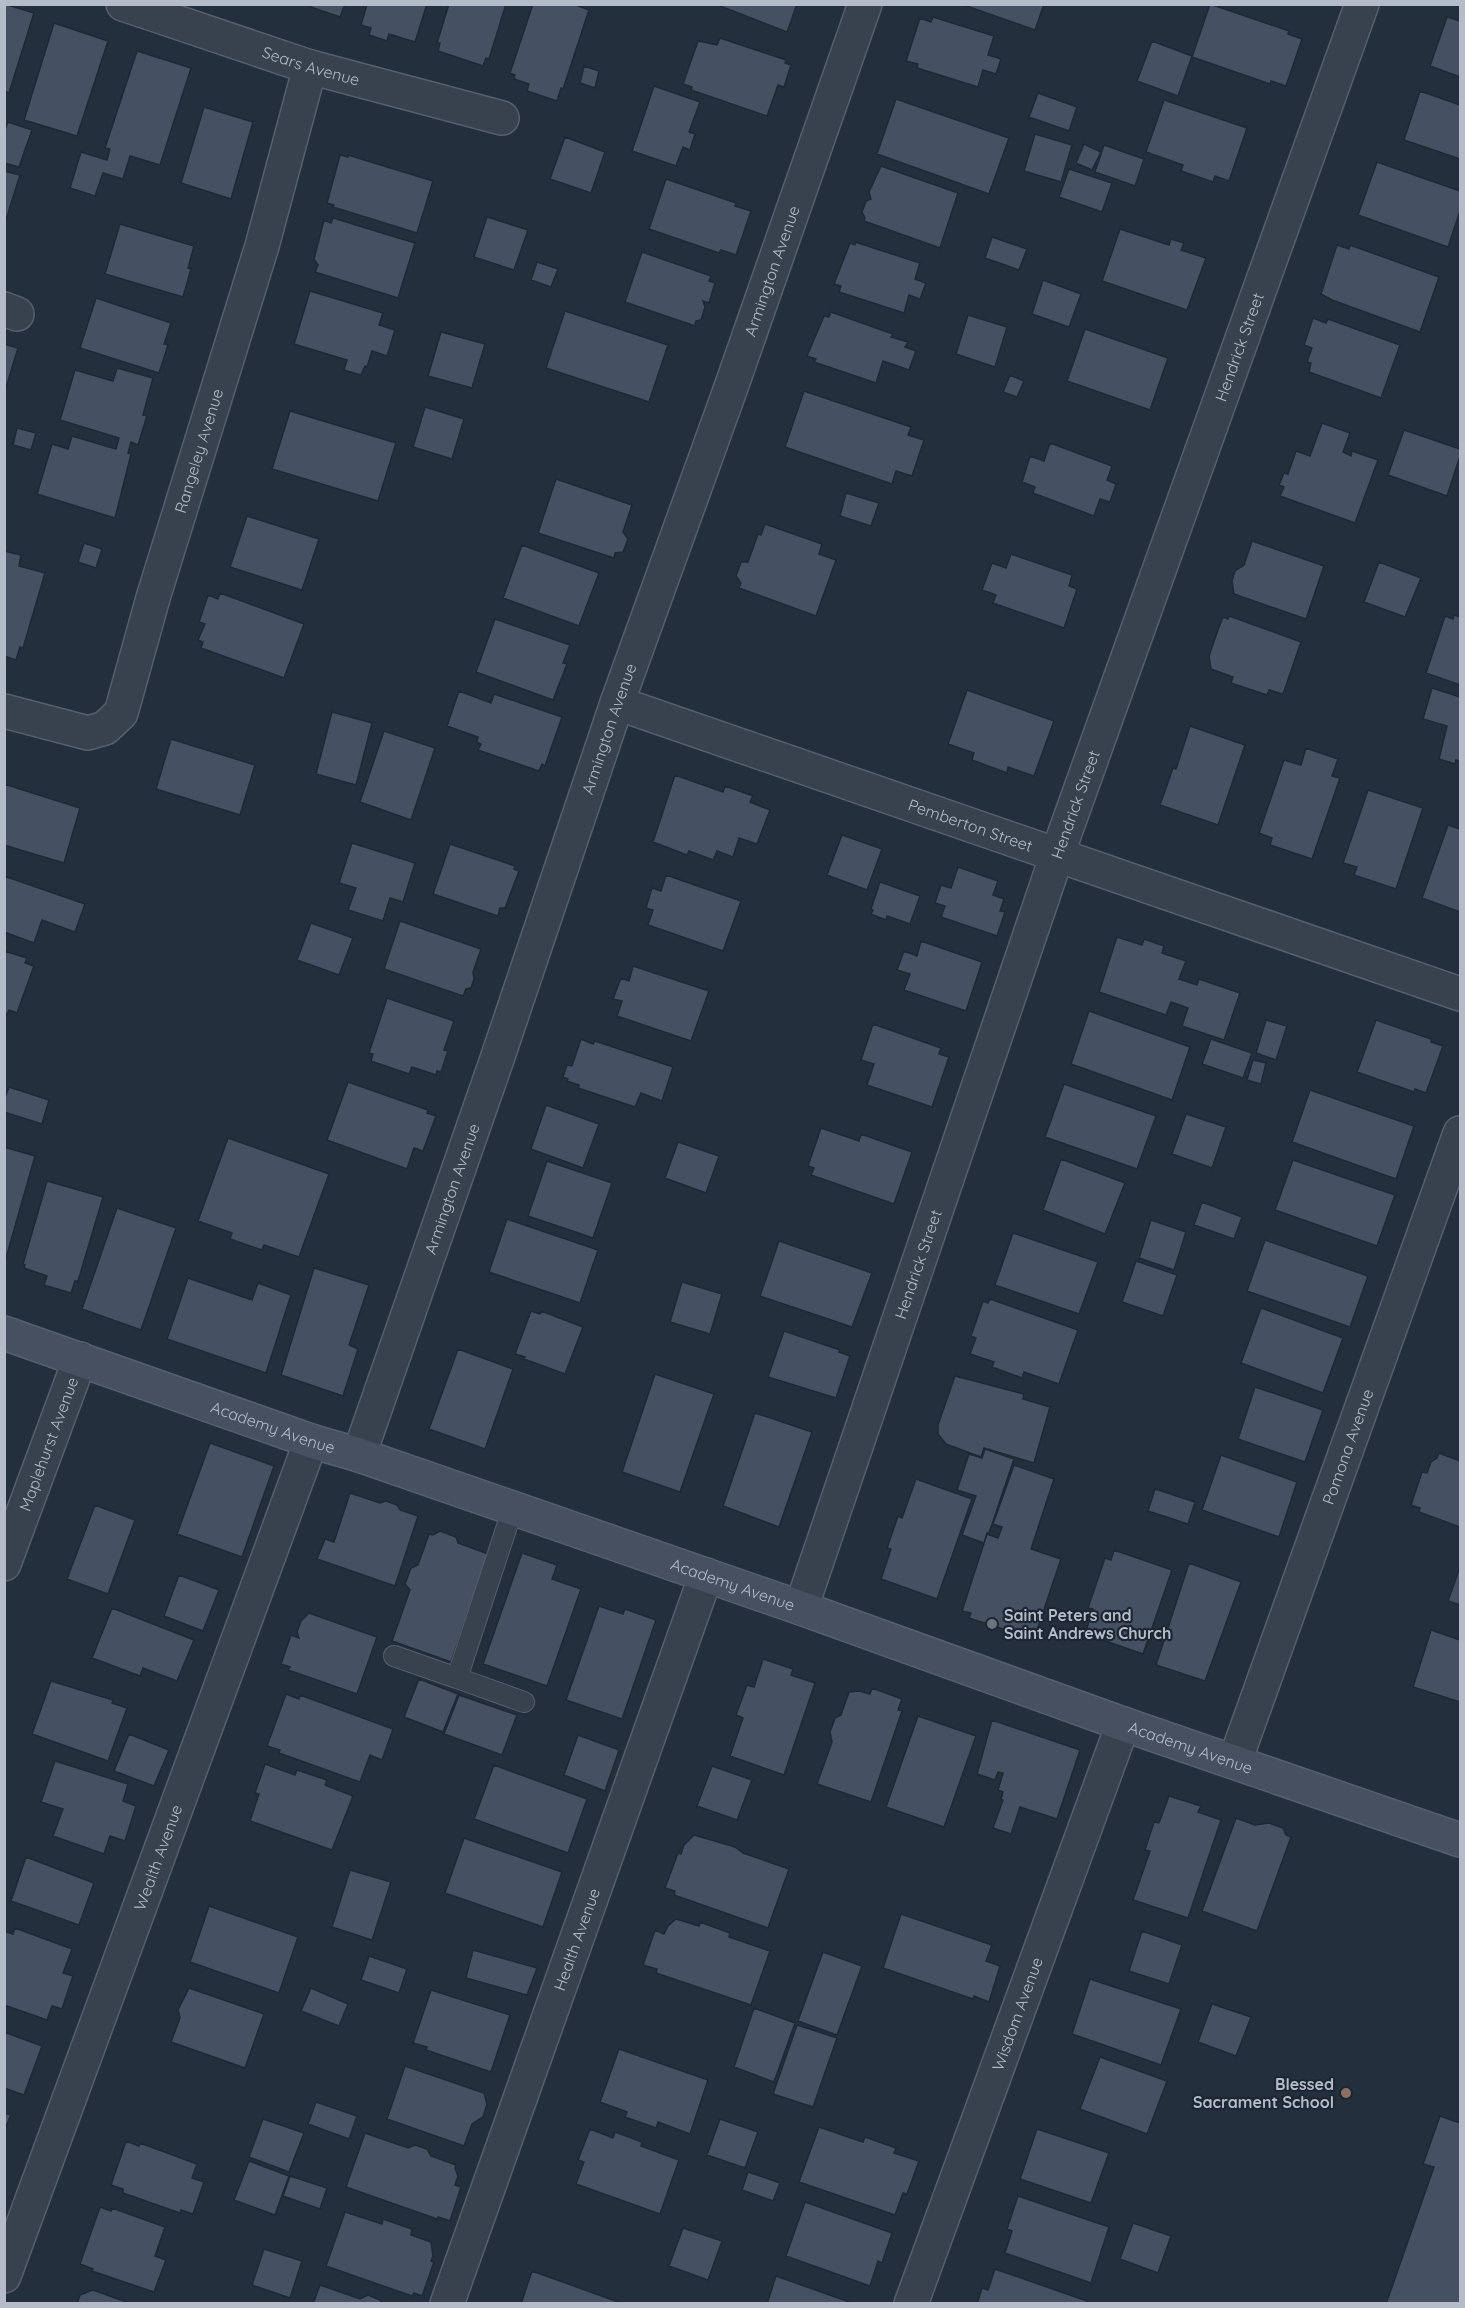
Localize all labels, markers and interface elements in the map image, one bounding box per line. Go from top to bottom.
street label: Sears Avenue [260,42,362,90]
street label: Armington Avenue [740,203,804,339]
street label: Hendrick Street [1210,290,1268,404]
street label: Rangeley Avenue [170,386,227,515]
street label: Armington Avenue [577,661,641,797]
street label: Hendrick Street [1046,747,1104,862]
street label: Pemberton Street [906,794,1035,856]
street label: Armington Avenue [420,1121,484,1257]
street label: Hendrick Street [890,1207,946,1322]
street label: Maplehurst Avenue [14,1374,82,1514]
street label: Pomona Avenue [1318,1386,1378,1507]
street label: Academy Avenue [208,1397,337,1457]
street label: Academy Avenue [668,1554,797,1615]
place label: Saint Peters and Saint Andrews Church [1004,1605,1171,1643]
marker: Saint Peters and Saint Andrews Church [985,1617,999,1631]
street label: Academy Avenue [1126,1717,1255,1778]
street label: Wealth Avenue [129,1802,187,1913]
street label: Health Avenue [549,1885,604,1993]
street label: Wisdom Avenue [987,1954,1047,2073]
place label: Blessed Sacrament School [1193,2074,1334,2112]
marker: Blessed Sacrament School [1339,2086,1353,2100]

